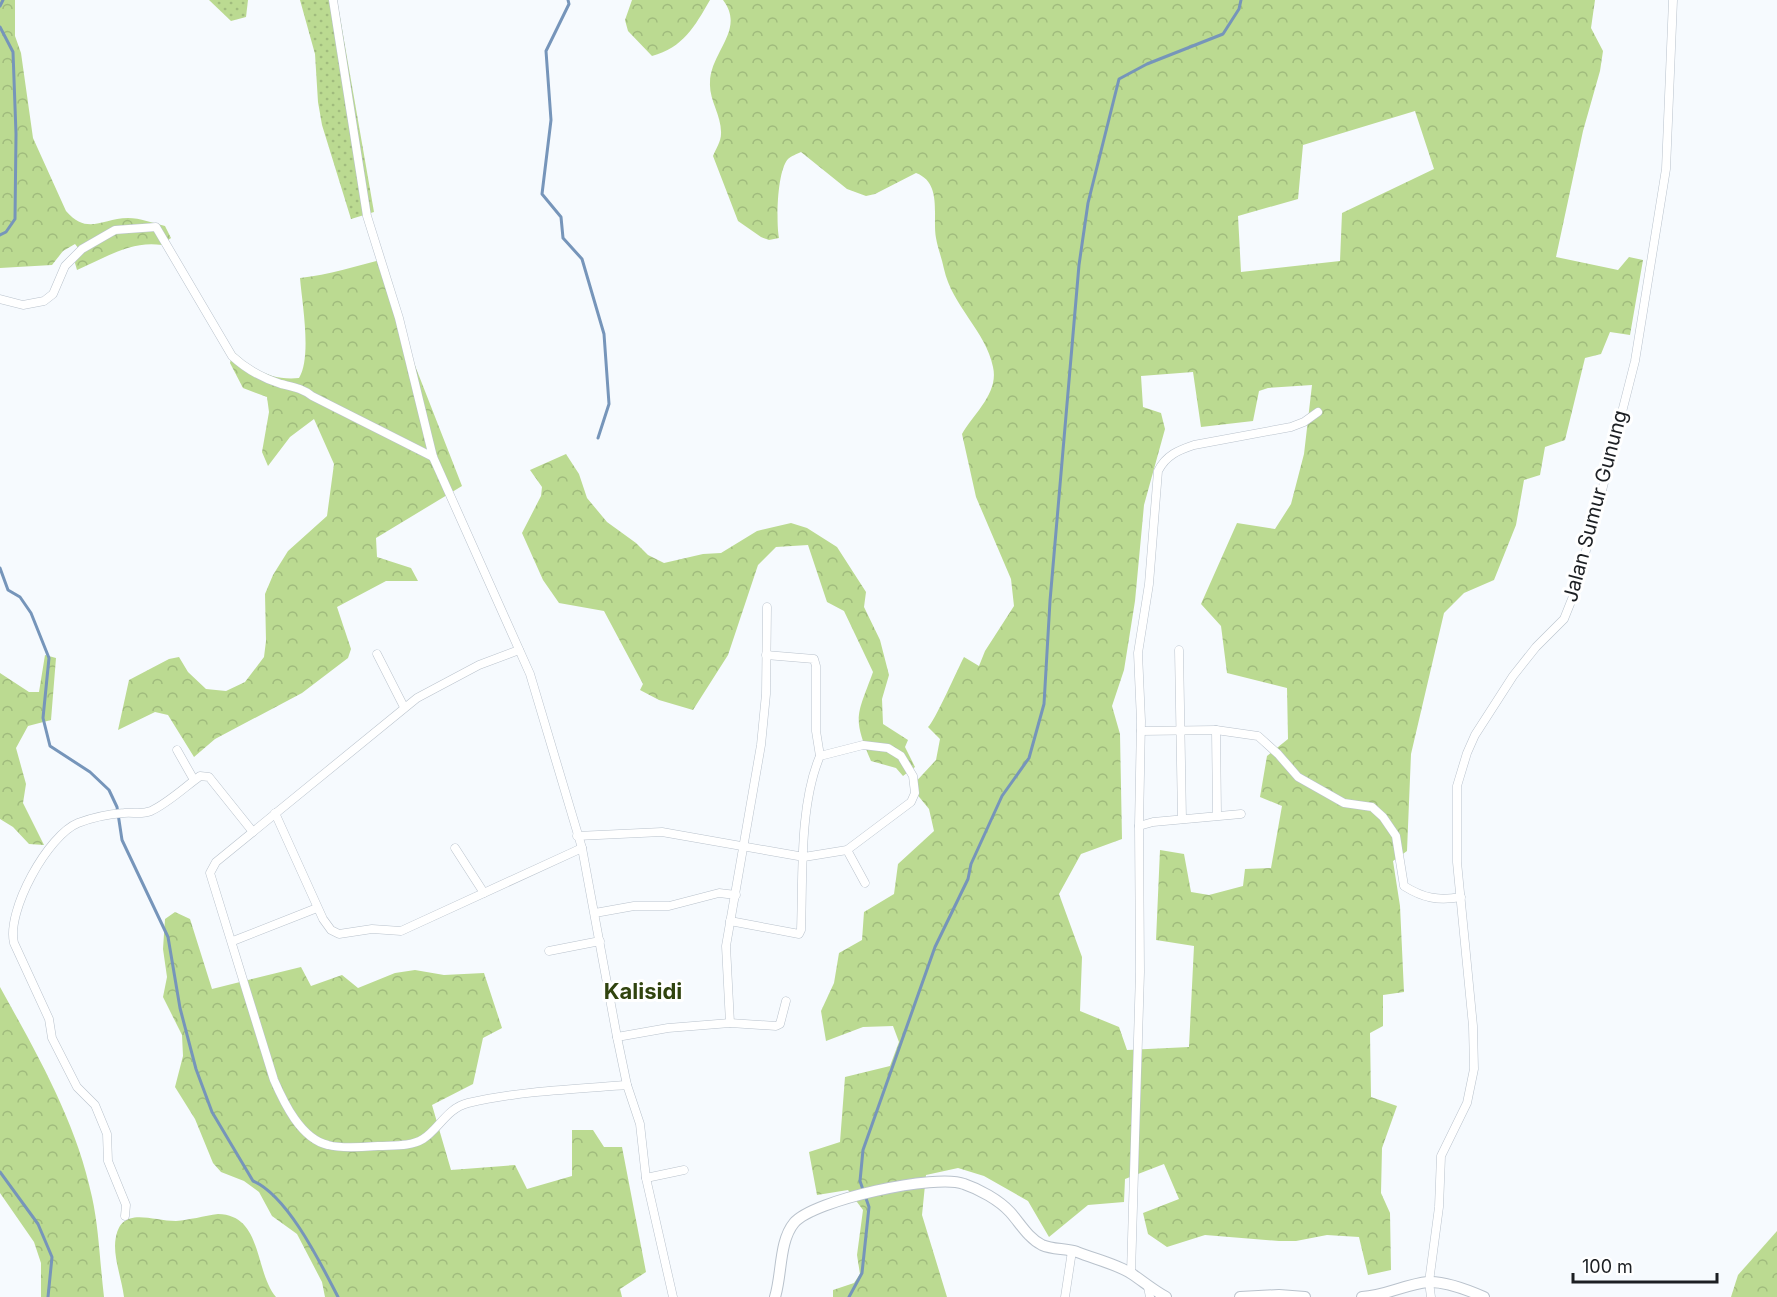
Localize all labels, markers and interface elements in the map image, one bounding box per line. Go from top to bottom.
street label: Jalan Sumur Gunung [1558,407,1632,605]
district label: Kalisidi [604,978,682,1004]
scale bar [1573,1246,1717,1284]
text: 100 m [1582,1256,1633,1277]

